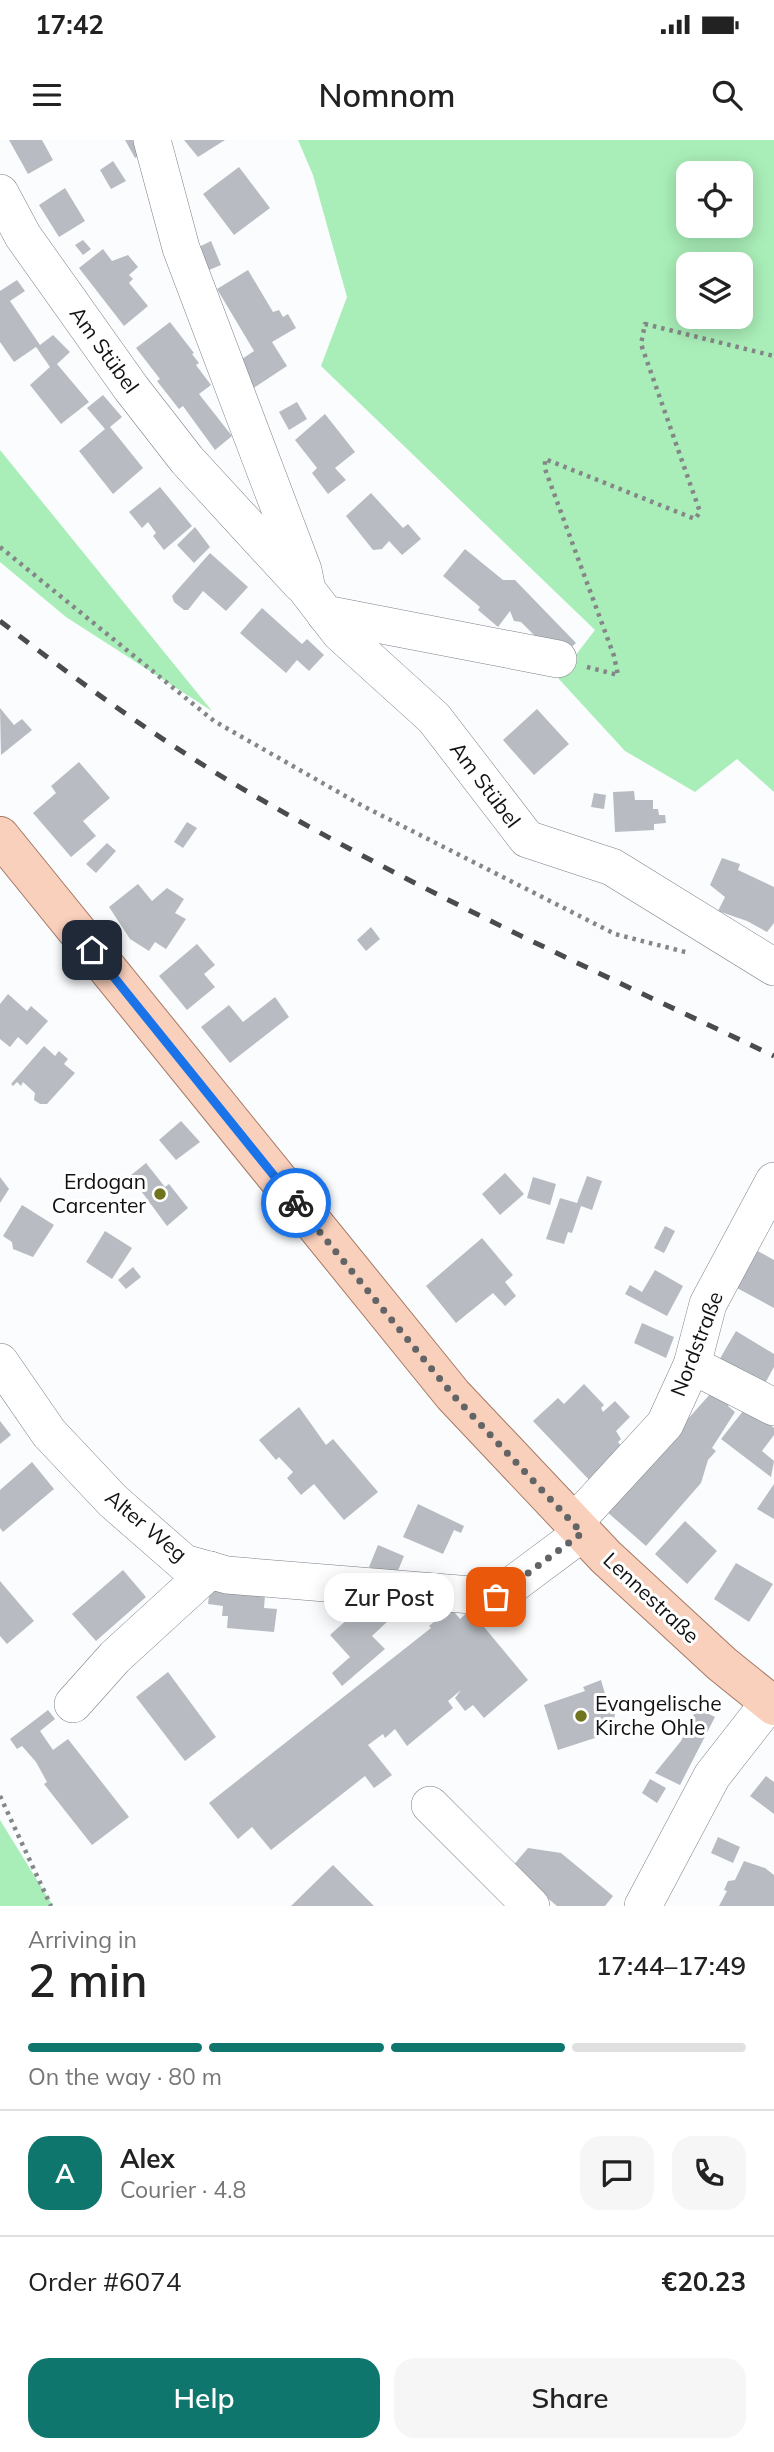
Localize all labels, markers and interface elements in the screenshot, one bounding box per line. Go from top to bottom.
text: 17:42 [35,8,104,41]
text: Nomnom [319,75,456,115]
icon: menu [28,76,66,114]
icon: search [708,76,746,114]
map controls [676,161,753,329]
button: locate [676,161,753,238]
button: layers [676,252,753,329]
street label: Am Stübel [65,301,145,398]
street label: Am Stübel [445,736,527,833]
pin [62,920,122,980]
icon: home [73,931,111,969]
place label: Erdogan Carcenter [52,1168,146,1218]
courier [261,1168,331,1238]
icon: bike [277,1184,315,1222]
marker: Erdogan Carcenter [152,1186,168,1202]
street label: Nordstraße [664,1287,728,1400]
street label: Alter Weg [101,1484,193,1567]
street label: Lennestraße [598,1546,705,1648]
pin [466,1567,526,1627]
callout: Zur Post [324,1572,454,1622]
icon: bag [477,1578,515,1616]
text: Zur Post [344,1583,434,1612]
place label: Evangelische Kirche Ohle [595,1690,722,1740]
marker: Evangelische Kirche Ohle [573,1708,589,1724]
text: Arriving in [28,1925,137,1954]
text: 17:44–17:49 [596,1949,746,1982]
text: 2 min [28,1951,147,2009]
text: On the way · 80 m [28,2062,222,2091]
button: chat [580,2136,654,2210]
button: phone [672,2136,746,2210]
text: Alex [120,2142,175,2175]
text: A [55,2157,75,2190]
text: Courier · 4.8 [120,2175,246,2204]
text: Order #6074 [28,2265,181,2298]
text: €20.23 [662,2265,746,2298]
button: Help [28,2358,380,2438]
button: Share [394,2358,746,2438]

